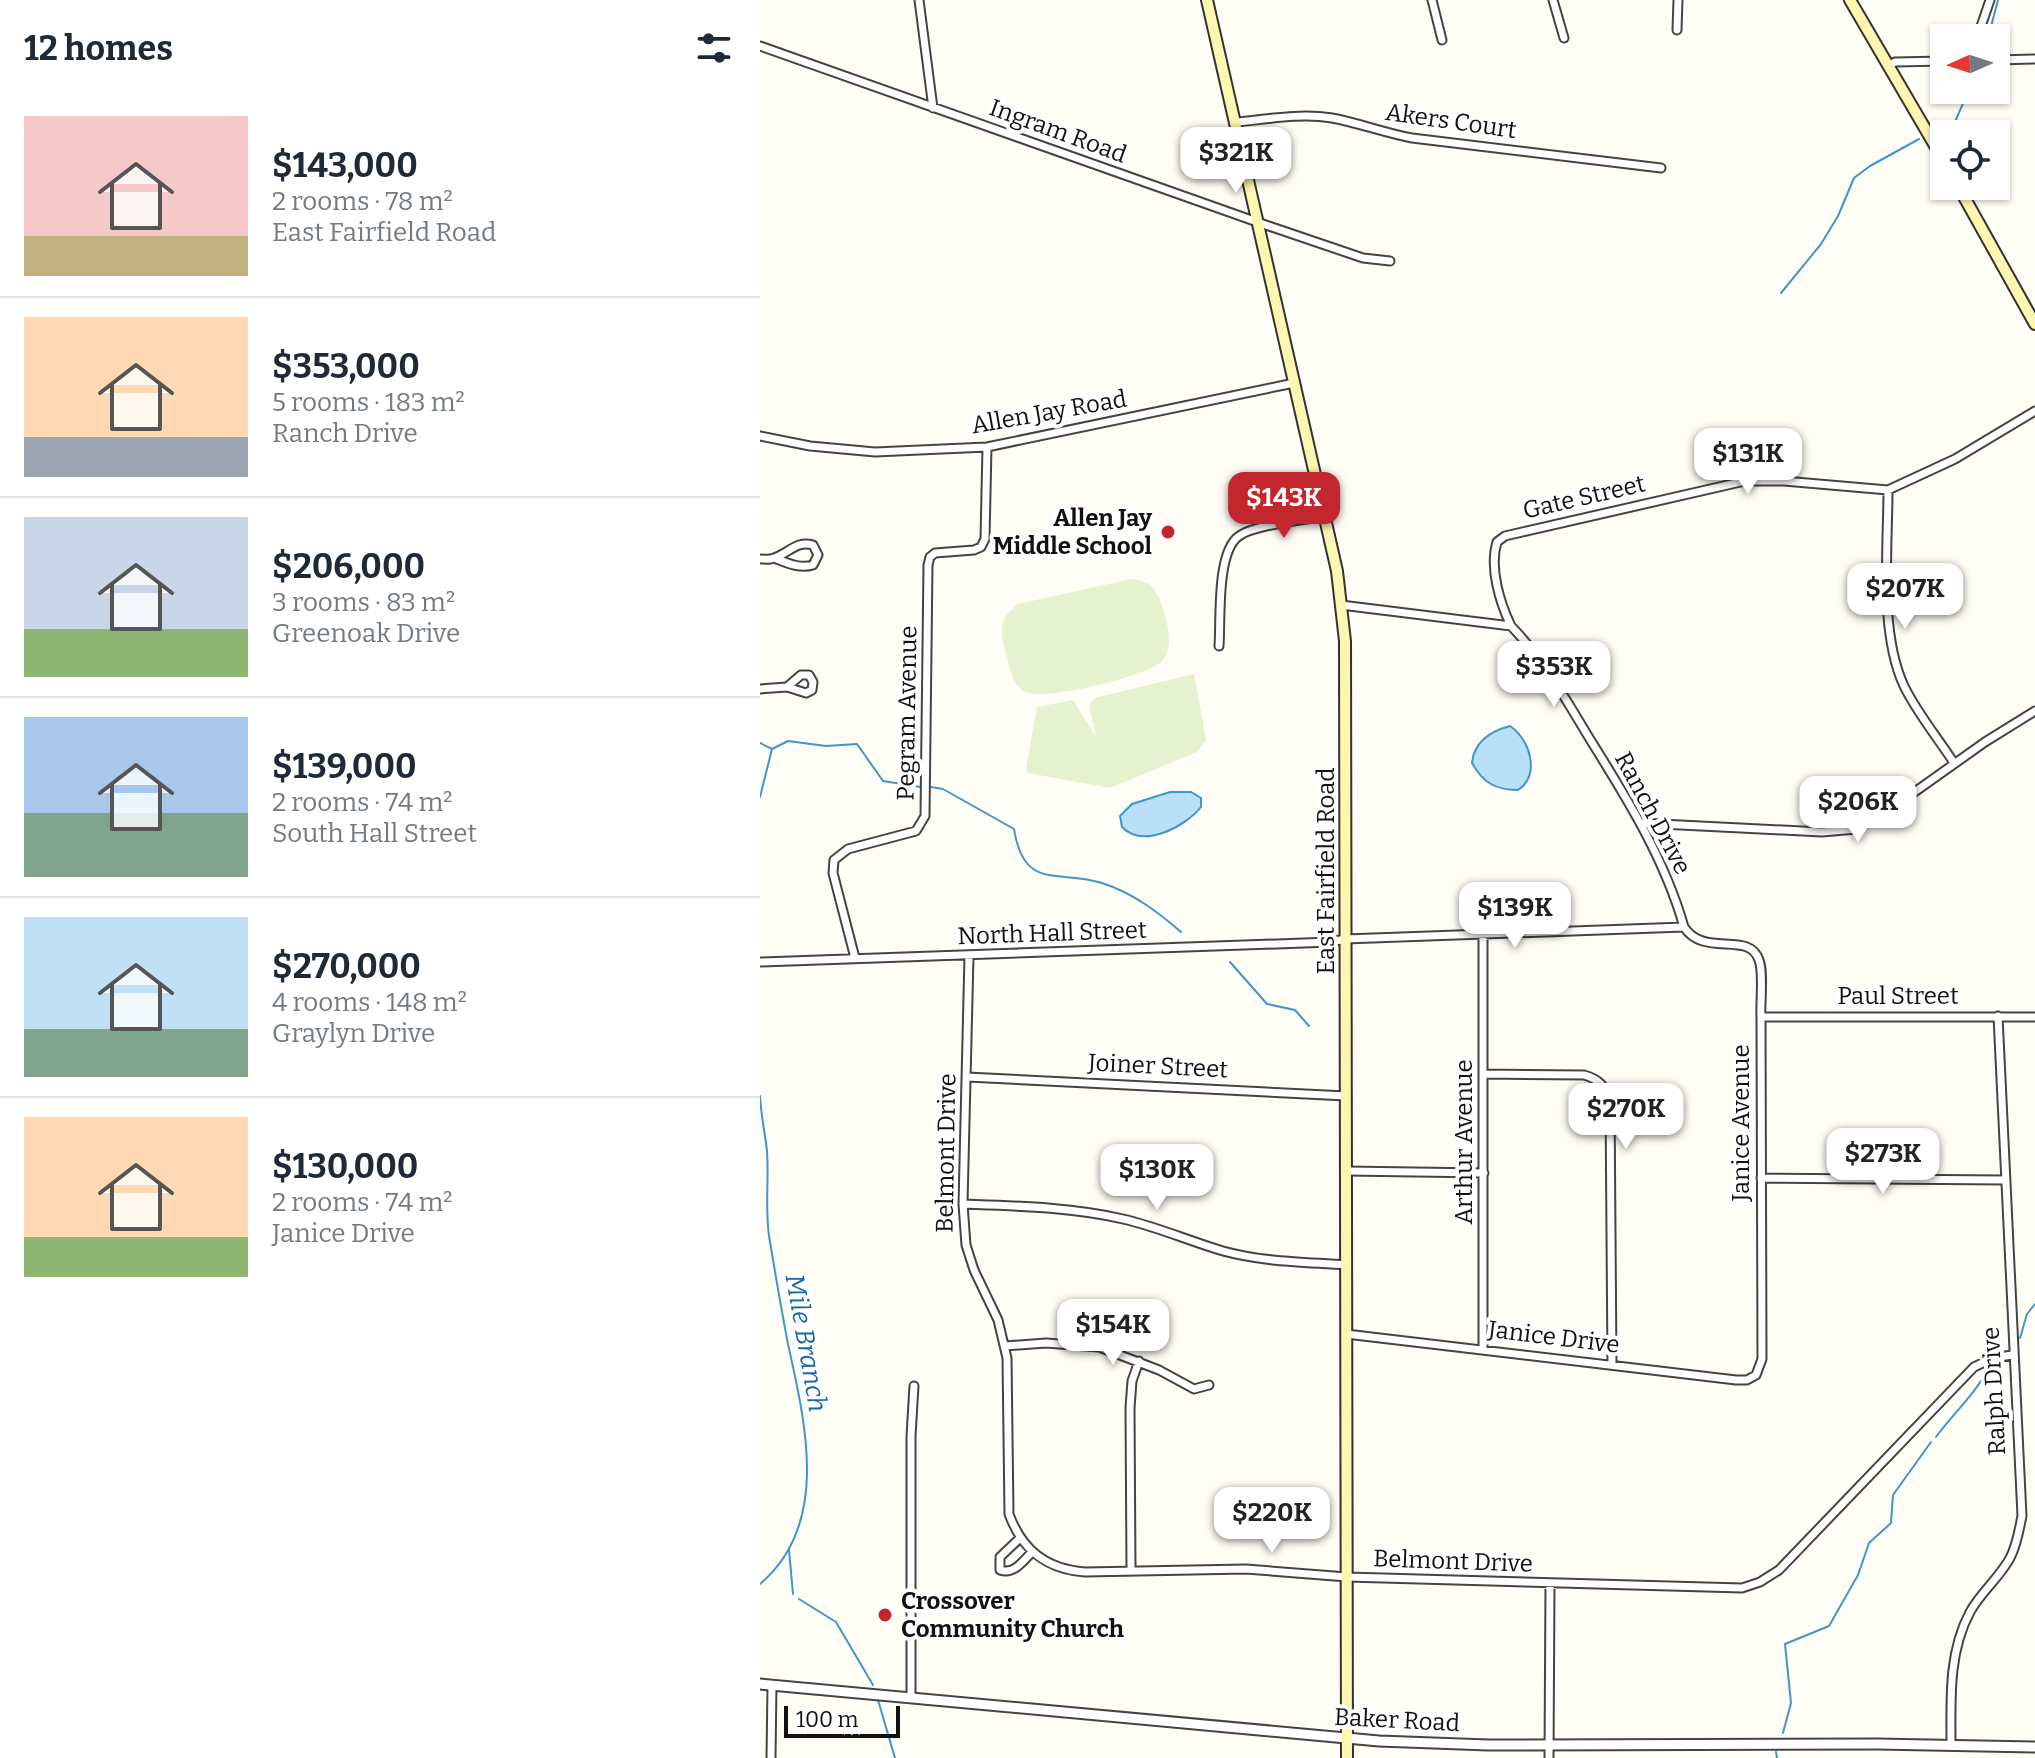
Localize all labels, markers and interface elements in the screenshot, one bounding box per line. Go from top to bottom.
north arrow [1930,24,2010,104]
map controls [1930,24,2010,200]
icon: filters [692,26,736,70]
text: 12 homes [24,28,173,69]
street label: Ingram Road [986,93,1130,169]
street label: Akers Court [1384,98,1519,144]
button: locate [1930,120,2010,200]
pin: $321K [1180,127,1292,195]
text: $321K [1198,137,1274,168]
text: $143,000 [272,145,418,186]
icon: home [88,148,184,244]
text: 2 rooms · 78 m² [272,186,453,217]
text: East Fairfield Road [272,217,496,248]
text: $353,000 [272,346,420,387]
icon: home [88,349,184,445]
street label: Allen Jay Road [969,385,1129,439]
text: 5 rooms · 183 m² [272,387,465,418]
text: Ranch Drive [272,418,418,449]
pin: $131K [1692,428,1804,496]
text: $131K [1712,438,1784,469]
street label: Gate Street [1520,469,1648,525]
pin: $143K [1228,472,1340,540]
text: $143K [1246,482,1322,513]
place label: Allen Jay Middle School [993,504,1153,560]
marker: Allen Jay Middle School [1159,523,1177,541]
text: $206,000 [272,546,425,587]
icon: home [88,549,184,645]
pin: $207K [1849,563,1961,631]
text: $207K [1865,573,1945,604]
text: 3 rooms · 83 m² [272,587,455,618]
text: Greenoak Drive [272,618,460,649]
street label: Pegram Avenue [891,625,923,801]
pin: $353K [1498,641,1610,709]
text: $353K [1515,651,1593,682]
text: $139,000 [272,746,417,787]
street label: Ranch Drive [1609,747,1697,879]
icon: home [88,749,184,845]
street label: East Fairfield Road [1312,767,1340,975]
pin: $206K [1802,776,1914,844]
text: $206K [1818,786,1898,817]
text: 2 rooms · 74 m² [272,787,452,818]
text: South Hall Street [272,818,477,849]
pin: $139K [1459,882,1571,950]
text: $139K [1477,892,1553,923]
street label: North Hall Street [957,916,1147,950]
text: $270,000 [272,946,421,987]
icon: home [88,949,184,1045]
street label: Paul Street [1837,982,1959,1010]
text: 4 rooms · 148 m² [272,987,467,1018]
text: Graylyn Drive [272,1018,435,1049]
street label: Janice Avenue [1727,1044,1755,1203]
street label: Joiner Street [1086,1048,1229,1084]
street label: Arthur Avenue [1450,1059,1478,1225]
street label: Belmont Drive [931,1073,961,1233]
pin: $270K [1570,1083,1682,1151]
text: $270K [1586,1093,1666,1124]
pin: $273K [1827,1128,1939,1196]
text: $273K [1845,1138,1921,1169]
pin: $130K [1101,1144,1213,1212]
text: $130,000 [272,1146,418,1187]
icon: home [88,1149,184,1245]
text: $130K [1118,1154,1196,1185]
text: 2 rooms · 74 m² [272,1187,452,1218]
text: Janice Drive [272,1218,415,1249]
water label: Mile Branch [779,1272,833,1414]
pin: $154K [1057,1299,1169,1367]
text: $154K [1075,1309,1151,1340]
street label: Janice Drive [1486,1315,1621,1359]
street label: Ralph Drive [1977,1326,2011,1456]
pin: $220K [1216,1487,1328,1555]
text: $220K [1232,1497,1312,1528]
street label: Belmont Drive [1373,1544,1533,1578]
place label: Crossover Community Church [901,1587,1124,1643]
marker: Crossover Community Church [876,1606,894,1624]
scale bar [784,1702,900,1738]
street label: Baker Road [1333,1703,1461,1737]
text: 100 m [796,1706,859,1733]

